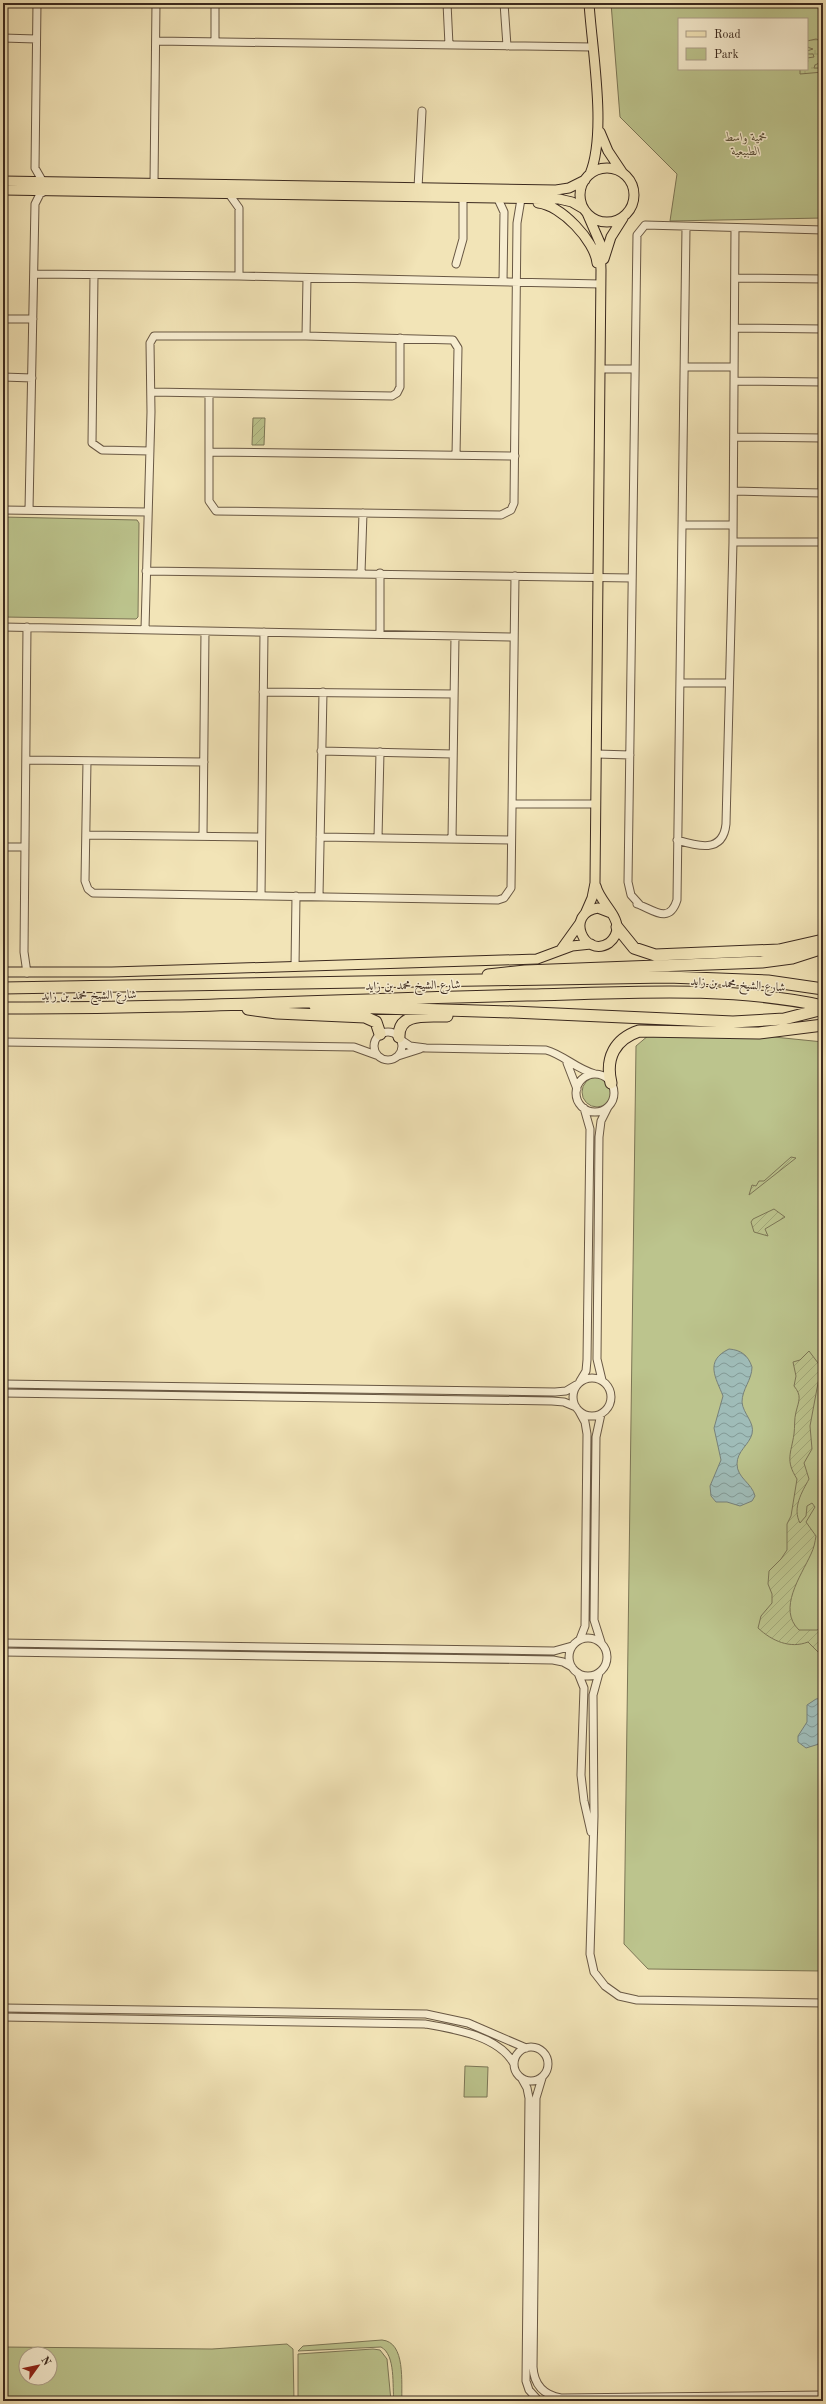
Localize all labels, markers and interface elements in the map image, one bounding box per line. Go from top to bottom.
legend [678,18,808,70]
text: Road [714,29,741,41]
text: Park [714,49,739,61]
park label: محمية واسط الطبيعية [725,131,767,158]
street label: شارع الشيخ محمد بن زايد [690,976,786,998]
street label: شارع الشيخ محمد بن زايد [365,979,461,997]
street label: شارع الشيخ محمد بن زايد [41,989,137,1007]
north arrow [18,2346,58,2386]
text: N [38,2355,52,2368]

